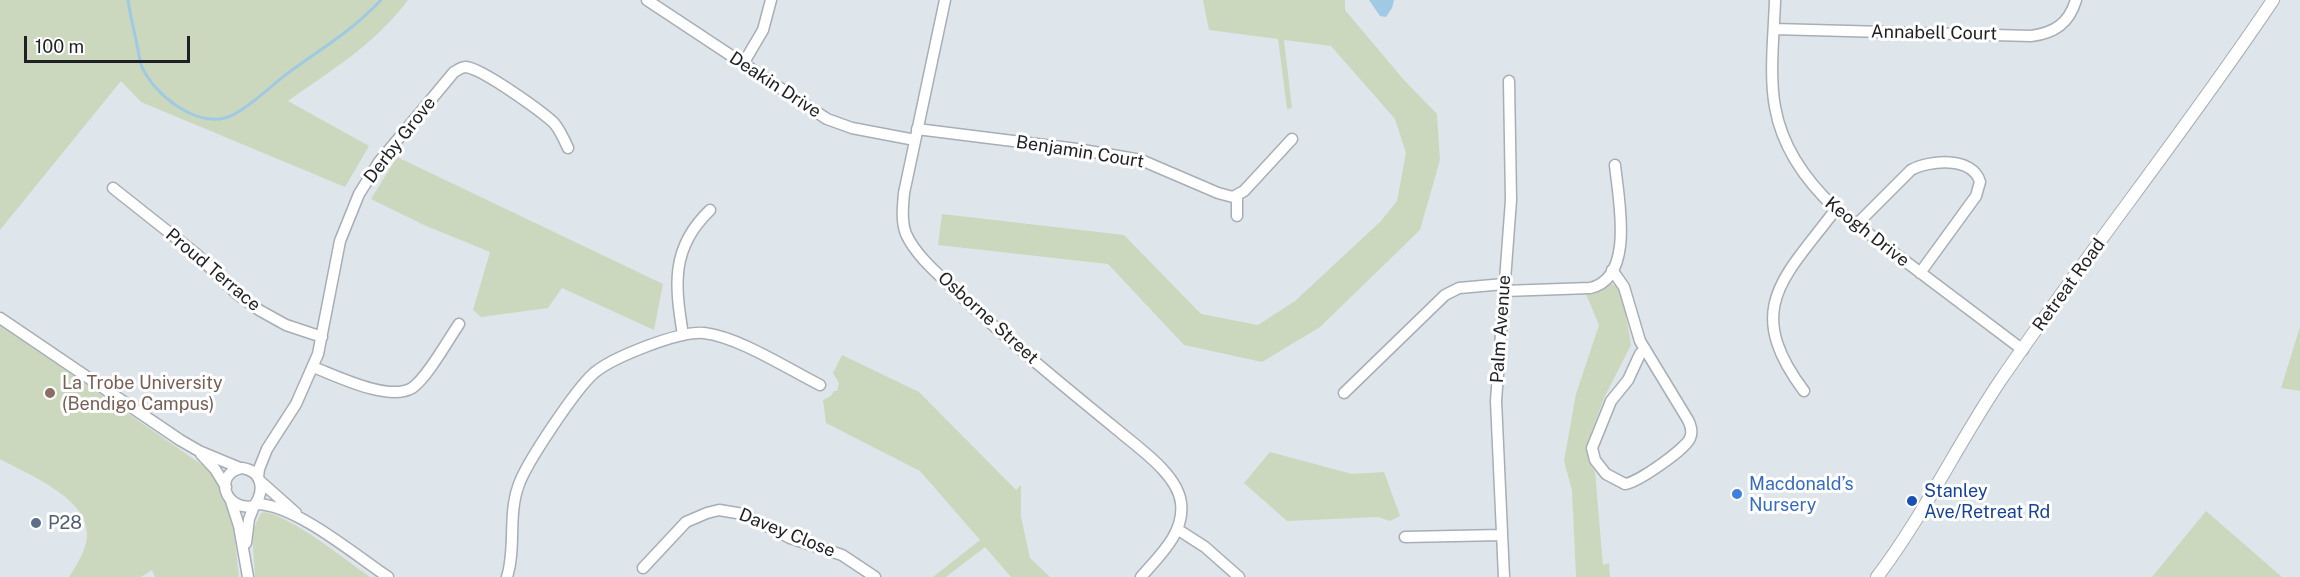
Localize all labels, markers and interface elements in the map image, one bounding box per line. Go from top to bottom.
street label: Annabell Court [1871,21,1997,45]
scale bar [27,24,194,62]
text: 100 m [35,36,84,57]
street label: Deakin Drive [725,47,825,123]
street label: Derby Grove [360,93,440,187]
street label: Benjamin Court [1015,131,1145,173]
street label: Keogh Drive [1821,192,1913,272]
street label: Proud Terrace [161,224,265,316]
street label: Retreat Road [2028,234,2110,336]
street label: Osborne Street [933,267,1043,369]
street label: Palm Avenue [1486,274,1516,384]
place label: La Trobe University (Bendigo Campus) [62,372,223,415]
marker: La Trobe University (Bendigo Campus) [43,386,57,400]
place label: Macdonald’s Nursery [1749,473,1854,516]
place label: Stanley Ave/Retreat Rd [1924,480,2050,522]
marker: Macdonald’s Nursery [1730,487,1744,501]
marker: Stanley Ave/Retreat Rd [1905,494,1919,508]
street label: Davey Close [736,504,838,562]
place label: P28 [48,512,82,534]
marker: P28 [29,516,43,530]

